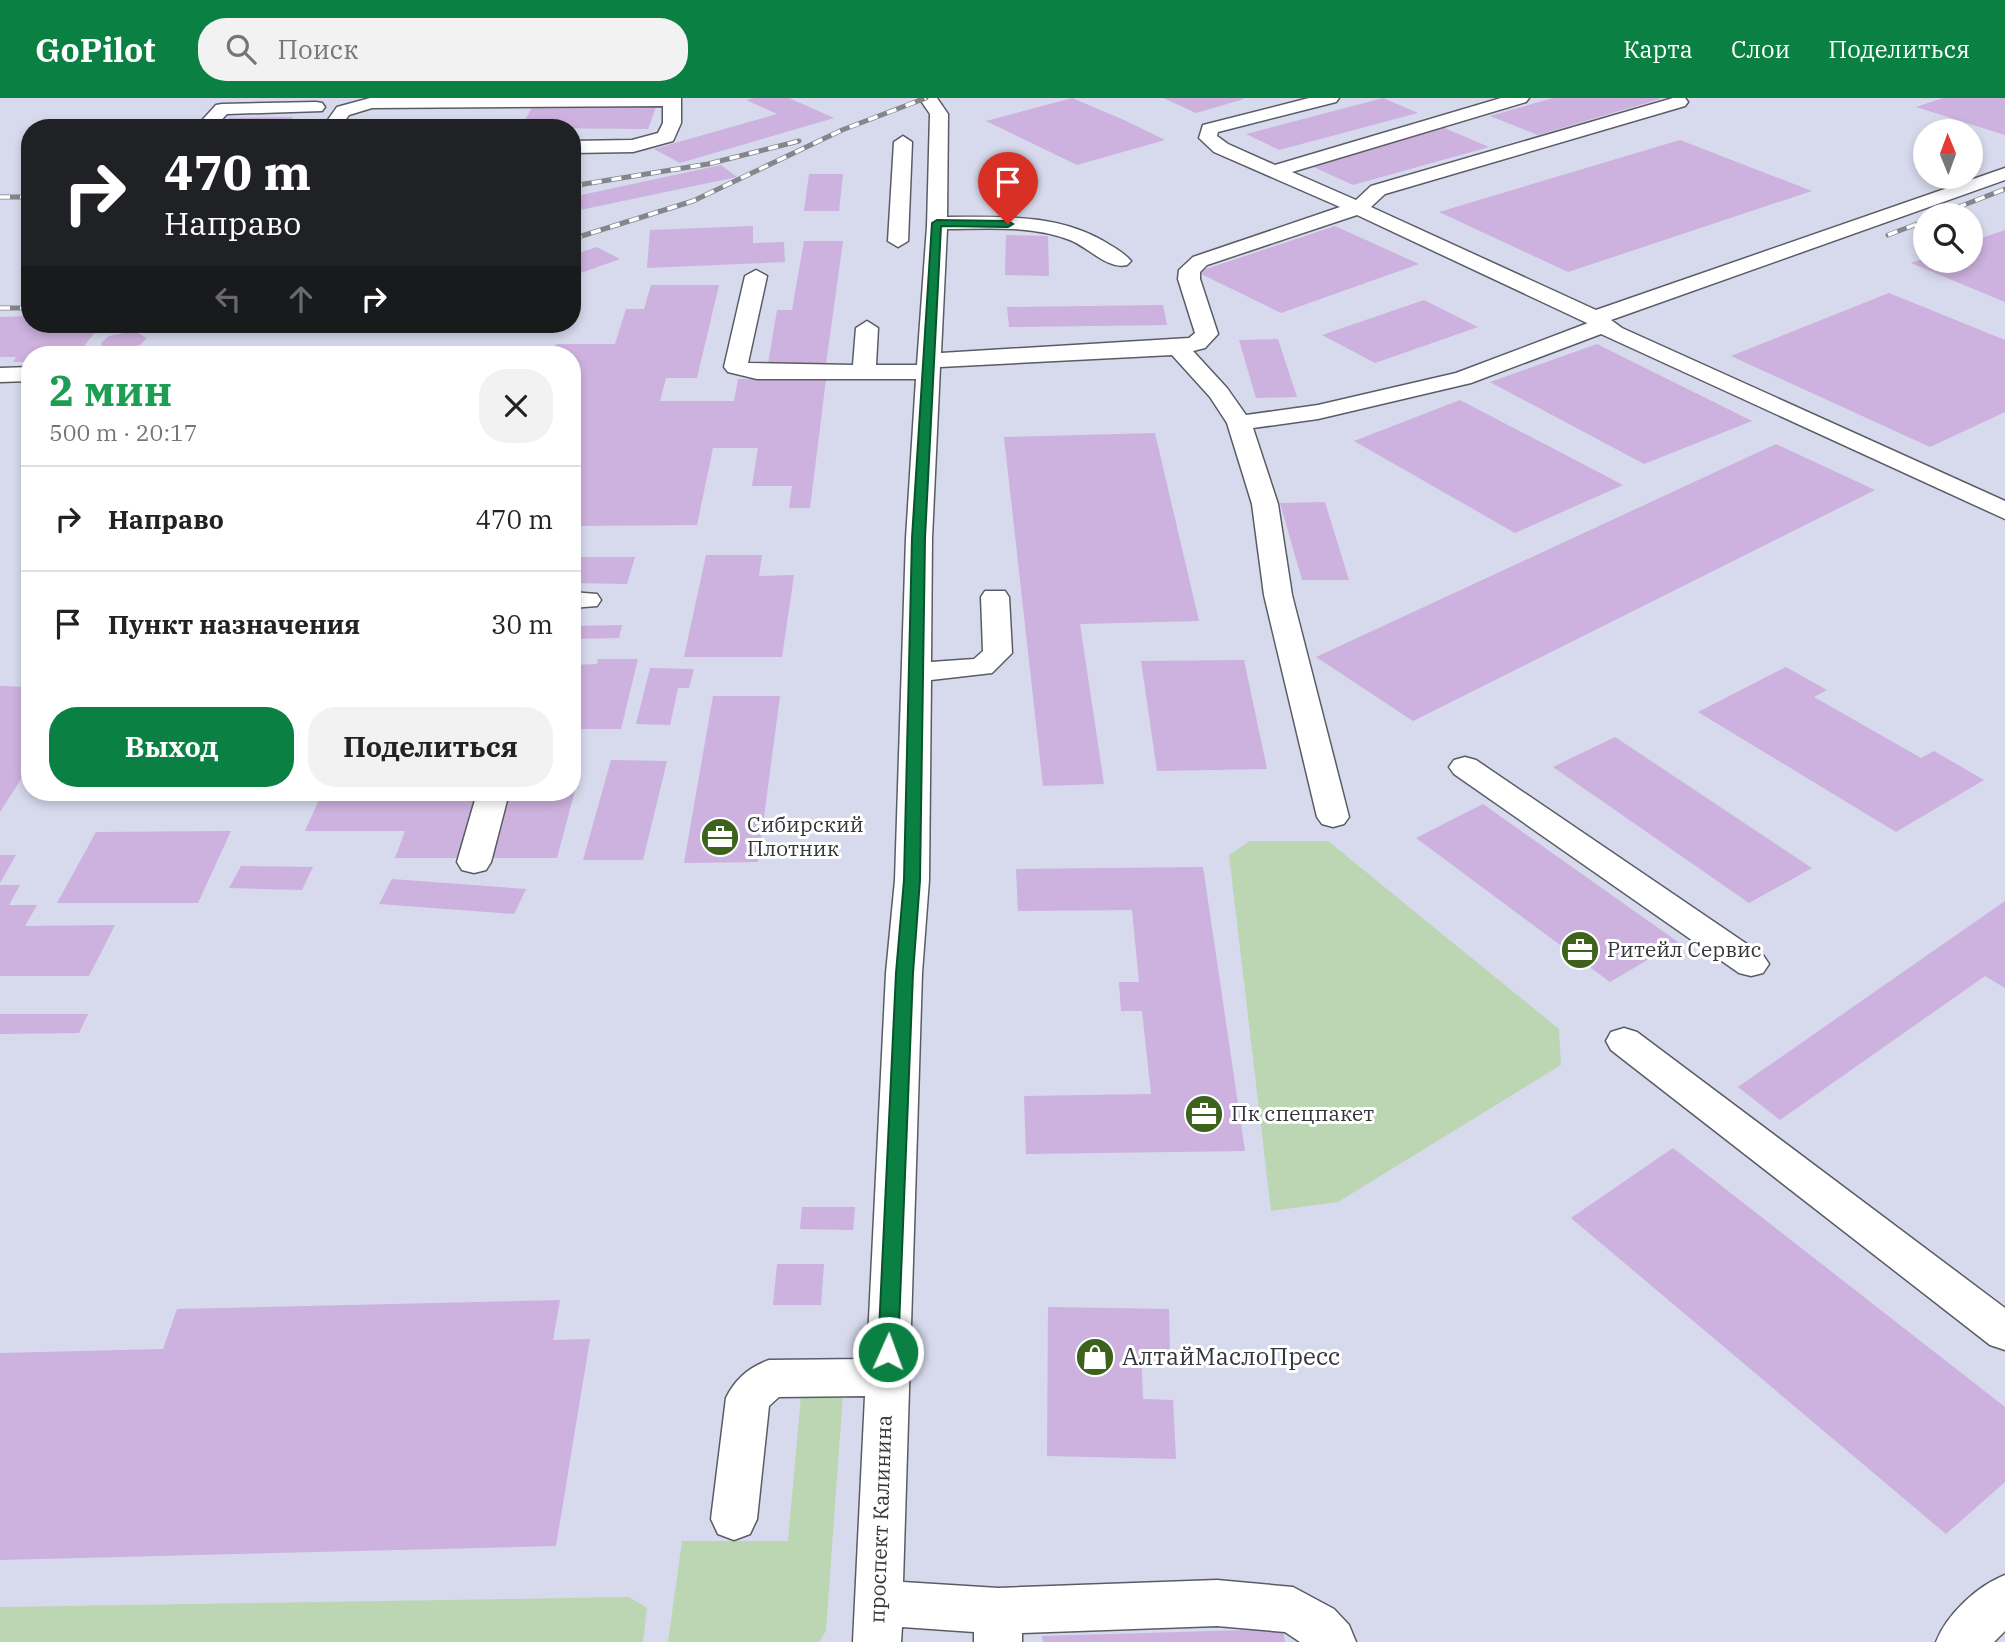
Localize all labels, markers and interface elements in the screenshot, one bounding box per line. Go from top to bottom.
search box [198,18,688,81]
text: GoPilot [35,28,156,71]
icon: search [222,30,260,68]
text: Поиск [278,32,358,66]
text: Карта [1623,33,1693,65]
text: Слои [1731,33,1790,65]
text: Поделиться [1828,33,1970,65]
north arrow [1913,119,1983,189]
map controls [1913,119,1983,273]
text: 470 m [164,140,311,203]
icon: right [49,147,140,238]
pin [978,152,1038,224]
icon: arrive [989,163,1027,201]
text: Направо [164,202,301,244]
button: search [1913,203,1983,273]
icon: left [209,280,247,318]
icon: ahead [282,280,320,318]
icon: right [355,280,393,318]
text: 2 мин [49,363,172,418]
button: close [479,369,553,443]
text: 500 m · 20:17 [49,417,198,447]
icon: right [49,500,87,538]
text: Направо [108,502,224,536]
text: 470 m [475,502,553,536]
icon: arrive [49,605,87,643]
text: Пункт назначения [108,607,360,641]
text: 30 m [491,607,553,641]
button: Выход [49,707,294,787]
button: Поделиться [308,707,553,787]
place label: Сибирский Плотник [747,810,864,862]
office icon: Сибирский Плотник [699,816,741,858]
office icon: Ритейл Сервис [1559,929,1601,971]
place label: Ритейл Сервис [1607,935,1762,963]
office icon: Пк спецпакет [1183,1093,1225,1135]
place label: Пк спецпакет [1231,1099,1374,1127]
position arrow [851,1315,925,1389]
shop icon: АлтайМаслоПресс [1074,1336,1116,1378]
place label: АлтайМаслоПресс [1122,1340,1340,1372]
street label: проспект Калинина [862,1414,898,1624]

